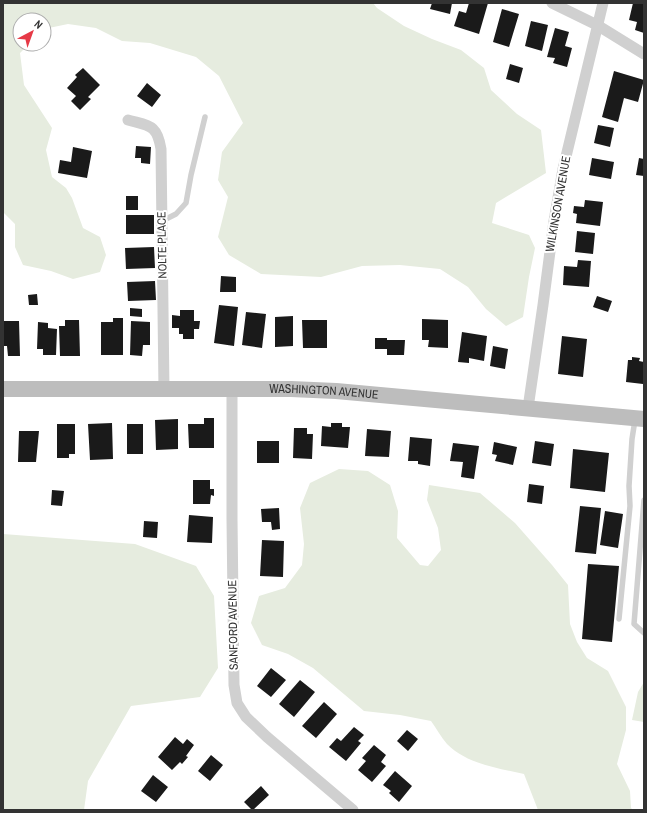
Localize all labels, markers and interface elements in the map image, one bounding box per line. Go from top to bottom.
north arrow [12,12,52,52]
text: N [32,17,46,32]
street label: WILKINSON AVENUE [542,155,574,253]
street label: NOLTE PLACE [153,211,171,279]
street label: WASHINGTON AVENUE [269,381,379,403]
street label: SANFORD AVENUE [224,580,242,670]

